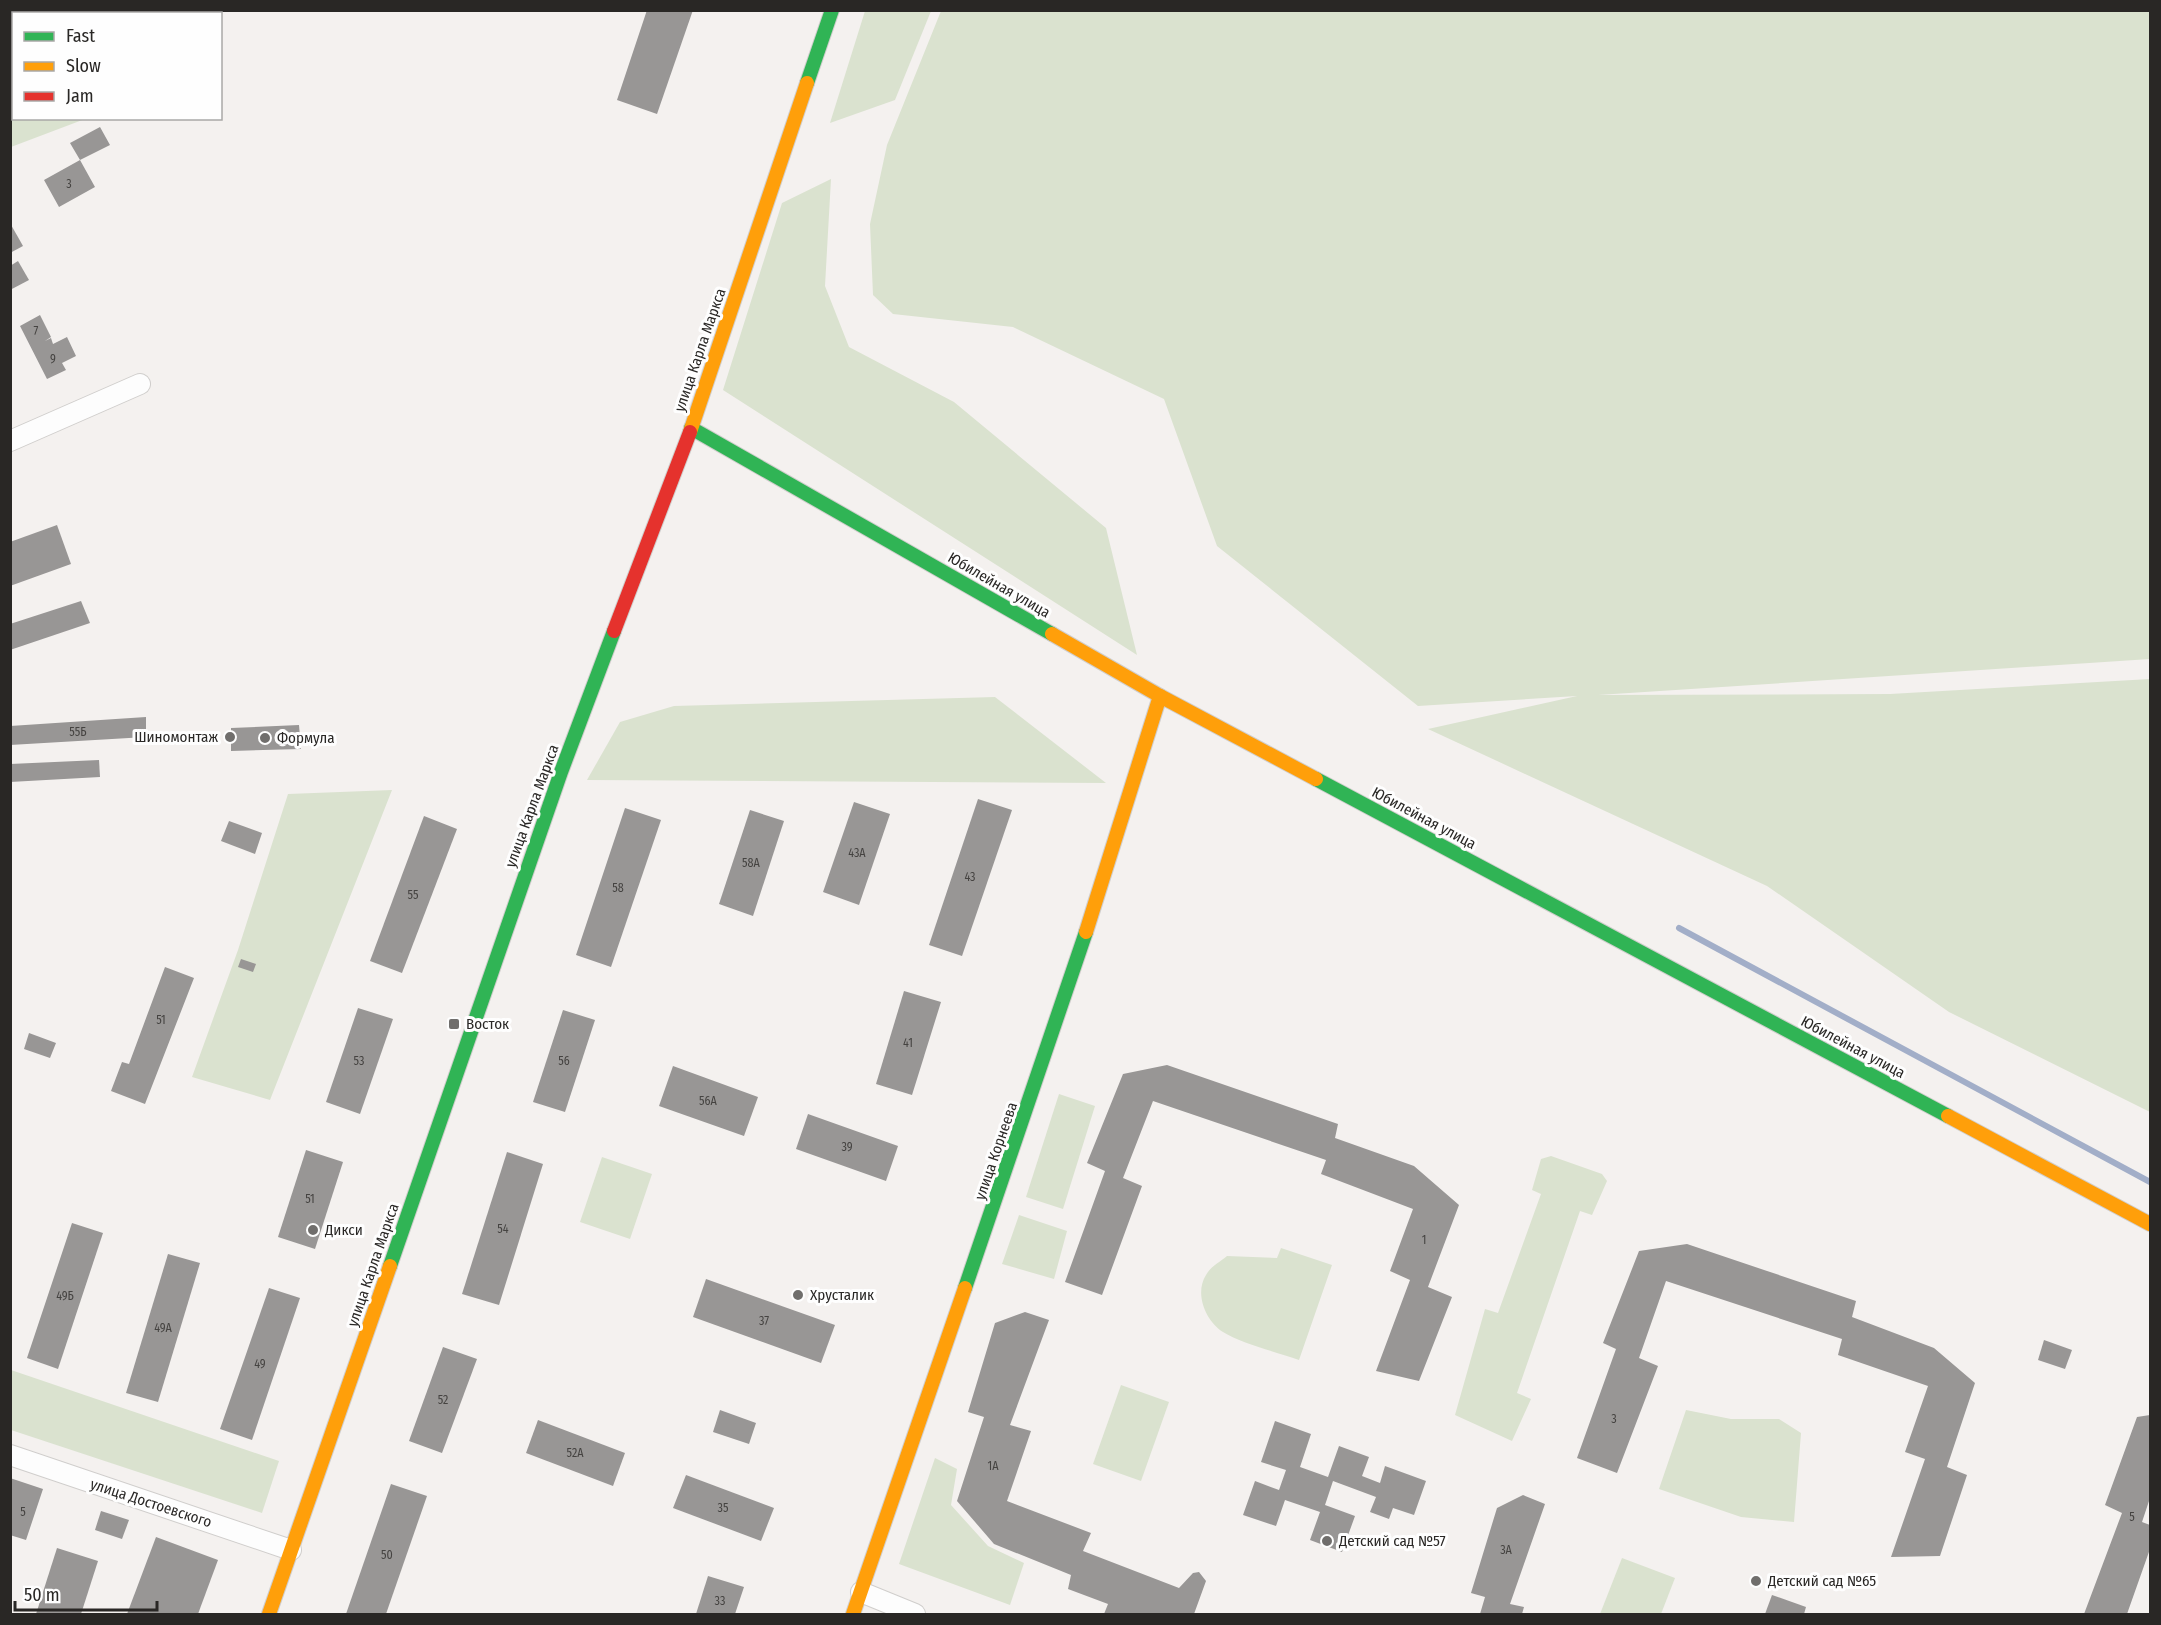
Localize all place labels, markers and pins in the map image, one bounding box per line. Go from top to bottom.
place label: Шиномонтаж [134,728,218,746]
place label: Формула [277,729,335,747]
marker: Шиномонтаж [223,730,237,744]
marker: Формула [258,731,272,745]
place label: Восток [466,1015,509,1033]
marker: Восток [447,1017,461,1031]
place label: Дикси [324,1221,363,1239]
marker: Дикси [306,1223,320,1237]
place label: Хрусталик [810,1286,874,1304]
marker: Хрусталик [791,1288,805,1302]
place label: Детский сад №57 [1338,1532,1446,1550]
marker: Детский сад №57 [1320,1534,1334,1548]
place label: Детский сад №65 [1767,1572,1876,1590]
marker: Детский сад №65 [1749,1574,1763,1588]

